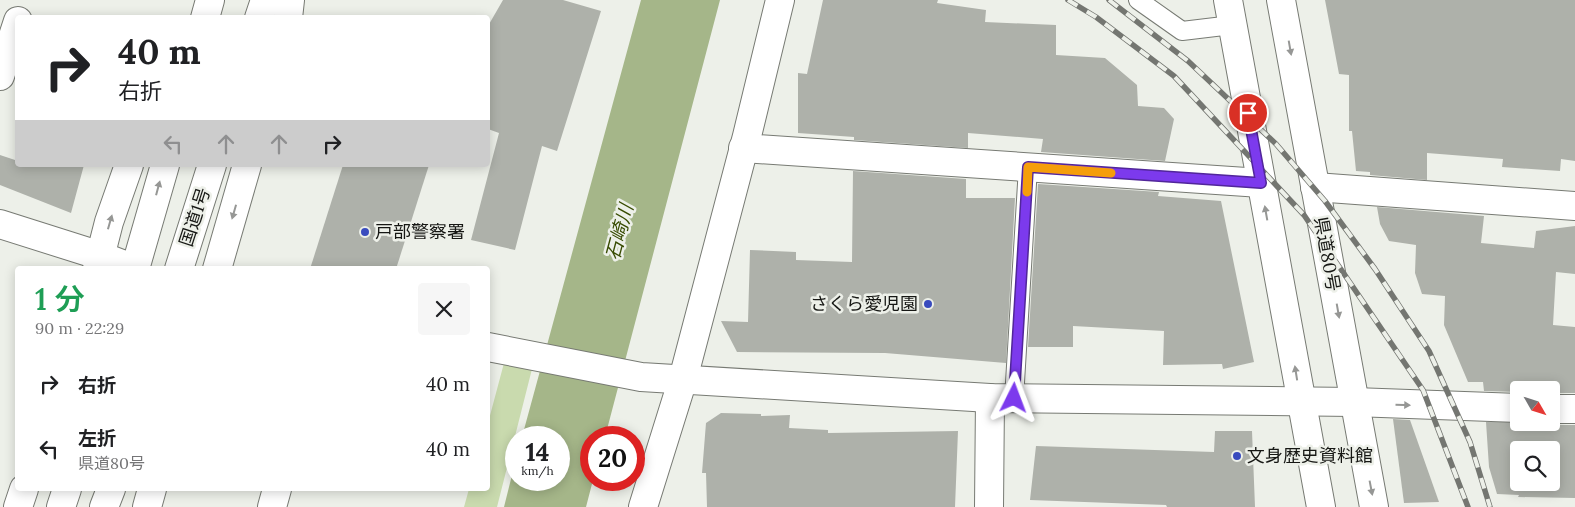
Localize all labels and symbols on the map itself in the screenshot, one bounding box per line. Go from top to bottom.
one-way arrow [1286,40,1294,56]
pin [1227,92,1269,134]
one-way arrow [155,181,163,196]
street label: 国道1号 [174,184,215,249]
water label: 石崎川 [600,199,638,263]
one-way arrow [230,204,238,219]
one-way arrow [1262,205,1270,221]
one-way arrow [106,214,114,229]
street label: 県道80号 [1310,215,1345,293]
place label: 戸部警察署 [375,220,465,243]
marker: 戸部警察署 [359,226,371,238]
place label: さくら愛児園 [810,292,918,315]
marker: さくら愛児園 [922,298,934,310]
one-way arrow [1334,303,1342,319]
one-way arrow [1291,365,1299,381]
position arrow [987,371,1039,423]
north arrow [1510,381,1560,431]
one-way arrow [1395,401,1411,409]
speed limit sign: 20 [580,426,645,491]
place label: 文身歴史資料館 [1247,444,1373,467]
marker: 文身歴史資料館 [1231,450,1243,462]
one-way arrow [1367,480,1375,496]

